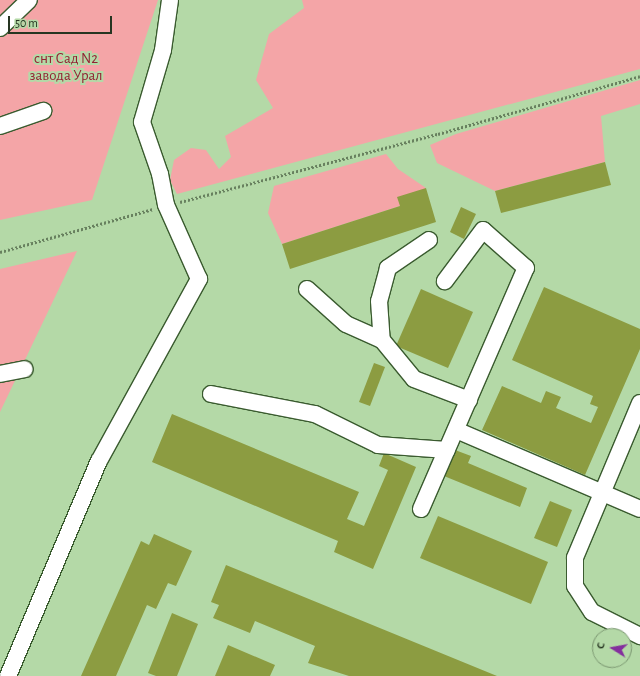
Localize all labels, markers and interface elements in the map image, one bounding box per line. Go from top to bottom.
scale bar [10,8,114,34]
text: 50 m [15,17,38,29]
park label: снт Сад N2 завода Урал [30,49,102,84]
north arrow [592,628,632,668]
text: С [595,642,607,650]

